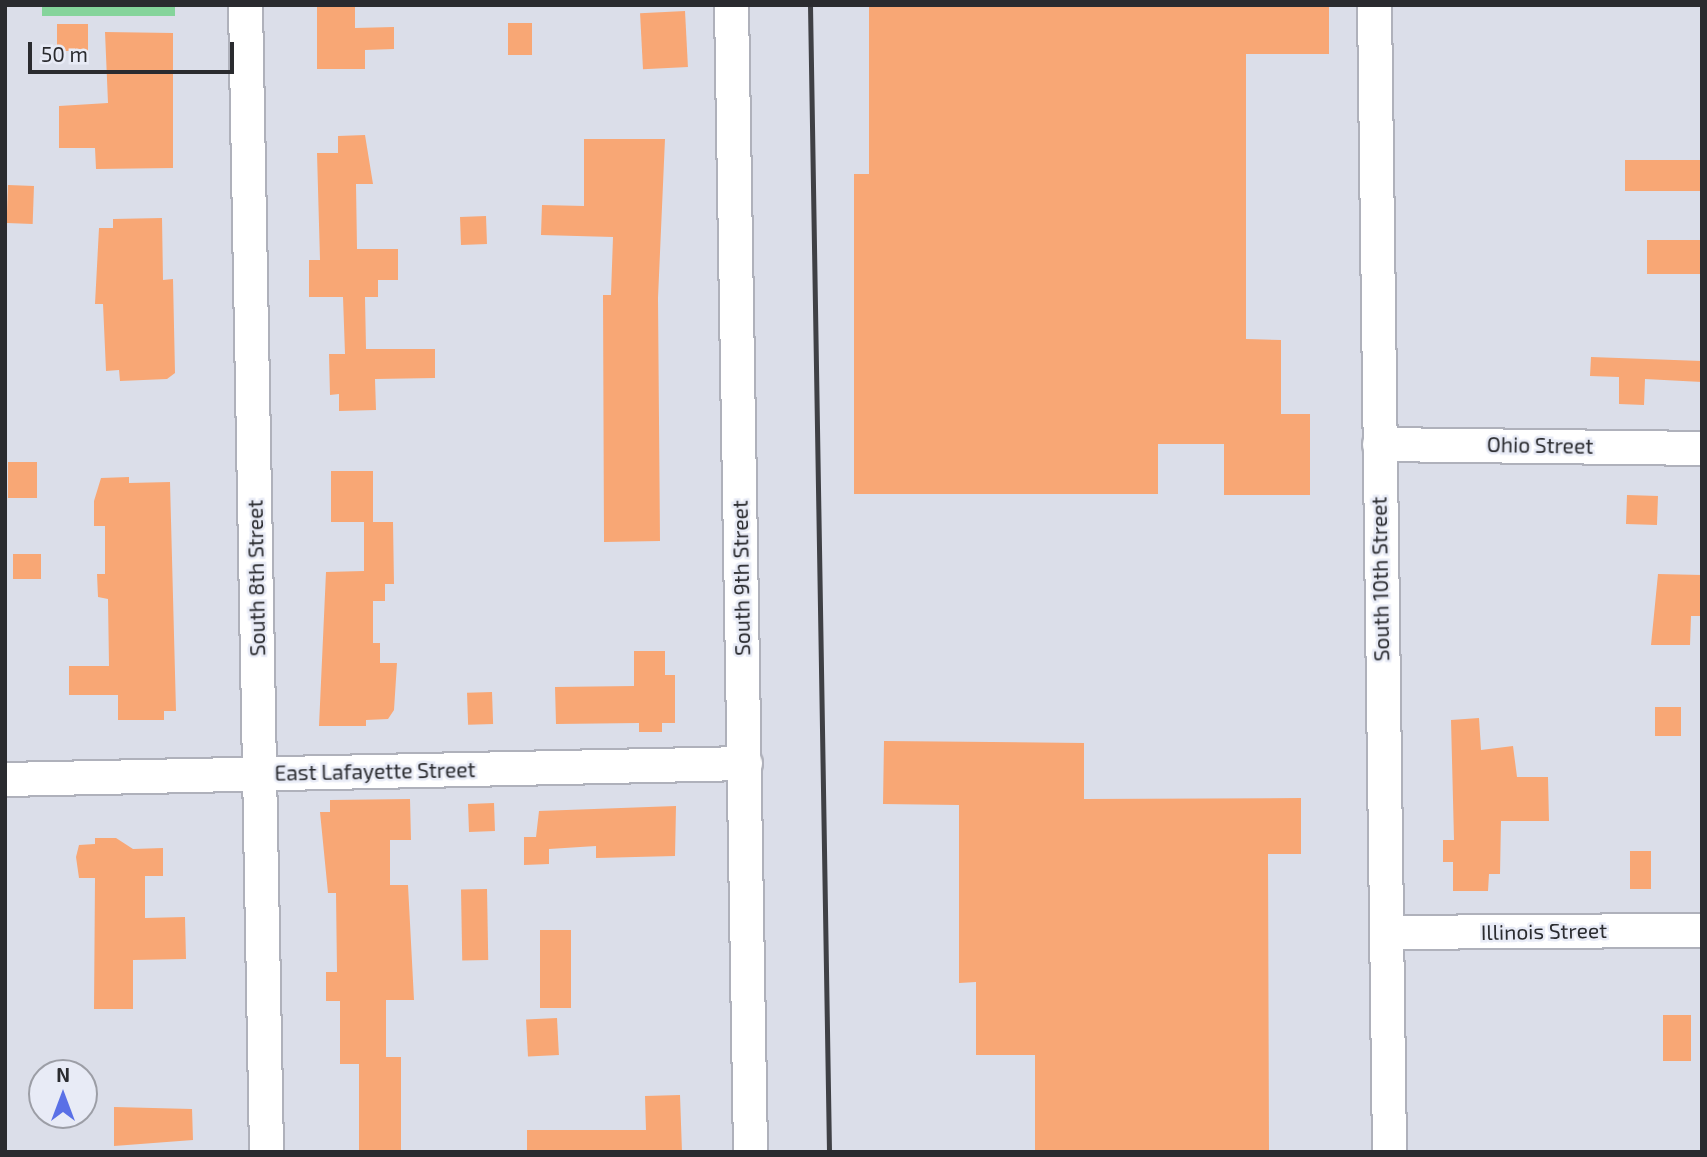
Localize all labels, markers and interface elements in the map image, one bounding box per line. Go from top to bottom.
scale bar [32,28,238,72]
text: 50 m [41,41,88,66]
street label: Ohio Street [1487,431,1593,459]
street label: South 10th Street [1366,496,1394,662]
street label: South 8th Street [242,500,270,656]
street label: South 9th Street [727,500,755,656]
street label: East Lafayette Street [274,757,476,785]
street label: Illinois Street [1481,917,1607,945]
north arrow [28,1059,98,1129]
text: N [56,1063,70,1086]

